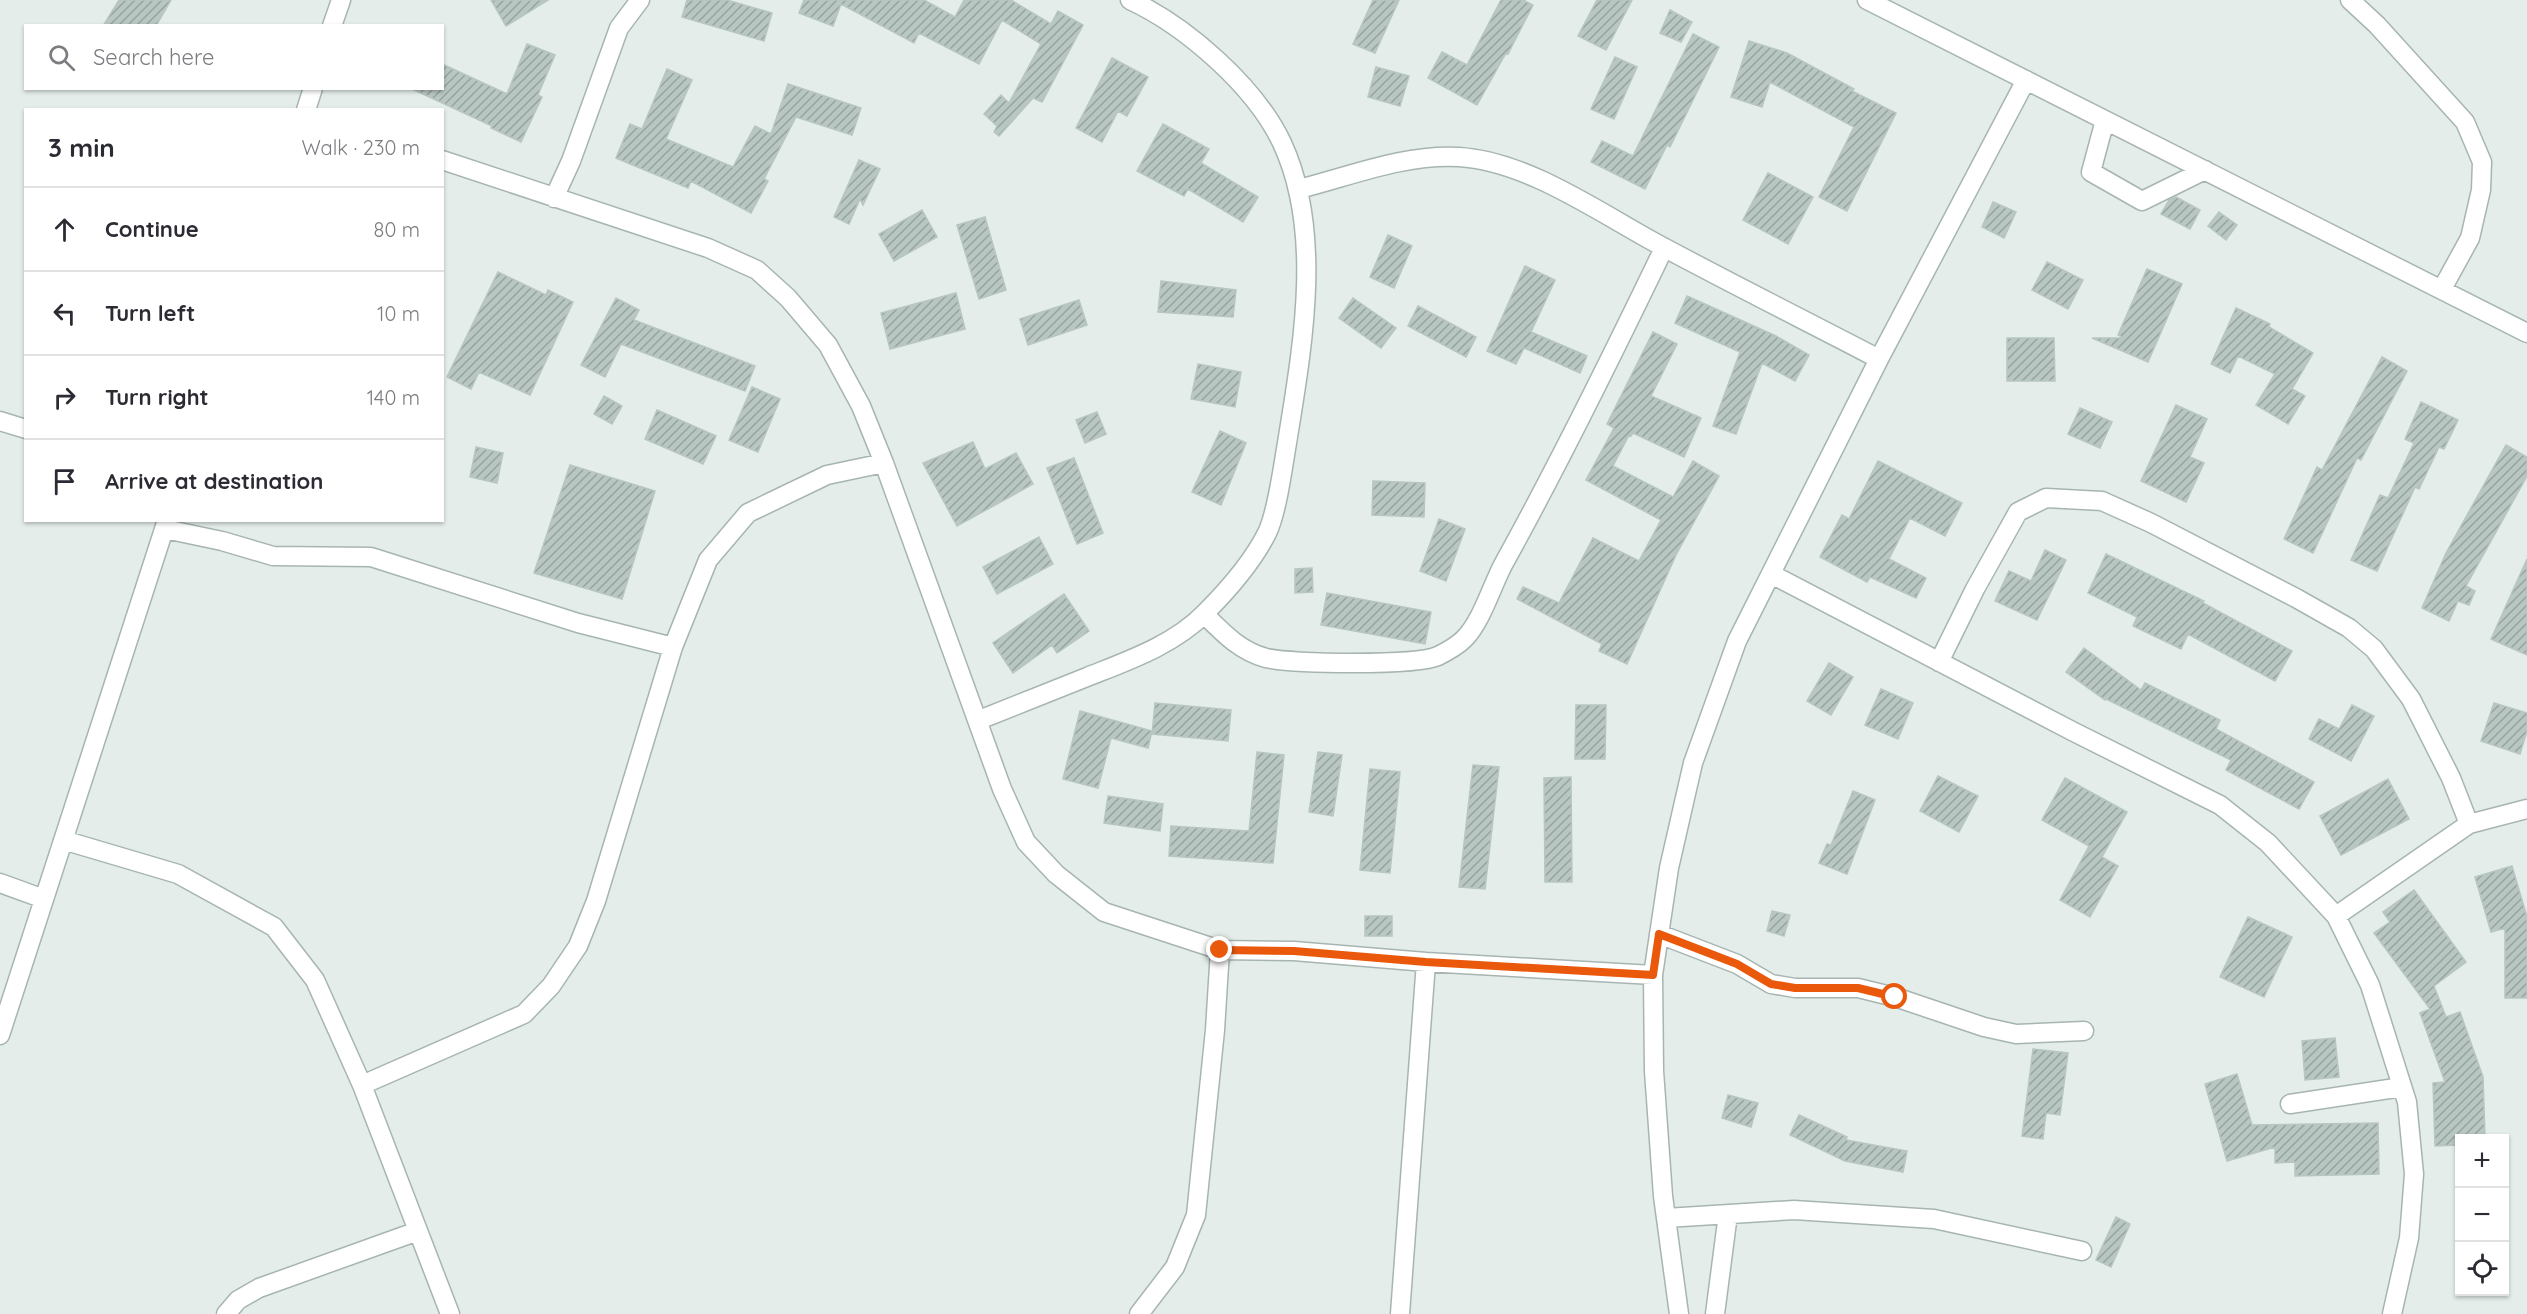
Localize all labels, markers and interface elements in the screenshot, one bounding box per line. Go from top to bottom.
search box [24,24,444,90]
icon: search [45,41,78,74]
text: Search here [93,43,214,71]
text: 3 min [48,131,115,164]
text: Walk · 230 m [301,135,420,160]
icon: ahead [48,213,81,246]
text: Continue [105,215,199,243]
text: 80 m [374,217,420,242]
icon: left [48,297,81,330]
text: Turn left [105,299,195,327]
text: 10 m [377,301,420,326]
icon: right [48,381,81,414]
text: Turn right [105,383,209,411]
text: 140 m [367,385,420,410]
icon: arrive [48,465,81,498]
text: Arrive at destination [105,467,323,495]
route end [1206,936,1232,962]
route start [1881,983,1907,1009]
map controls [2455,1134,2509,1296]
button: + [2455,1134,2509,1188]
button: − [2455,1188,2509,1242]
button: locate [2455,1242,2509,1296]

